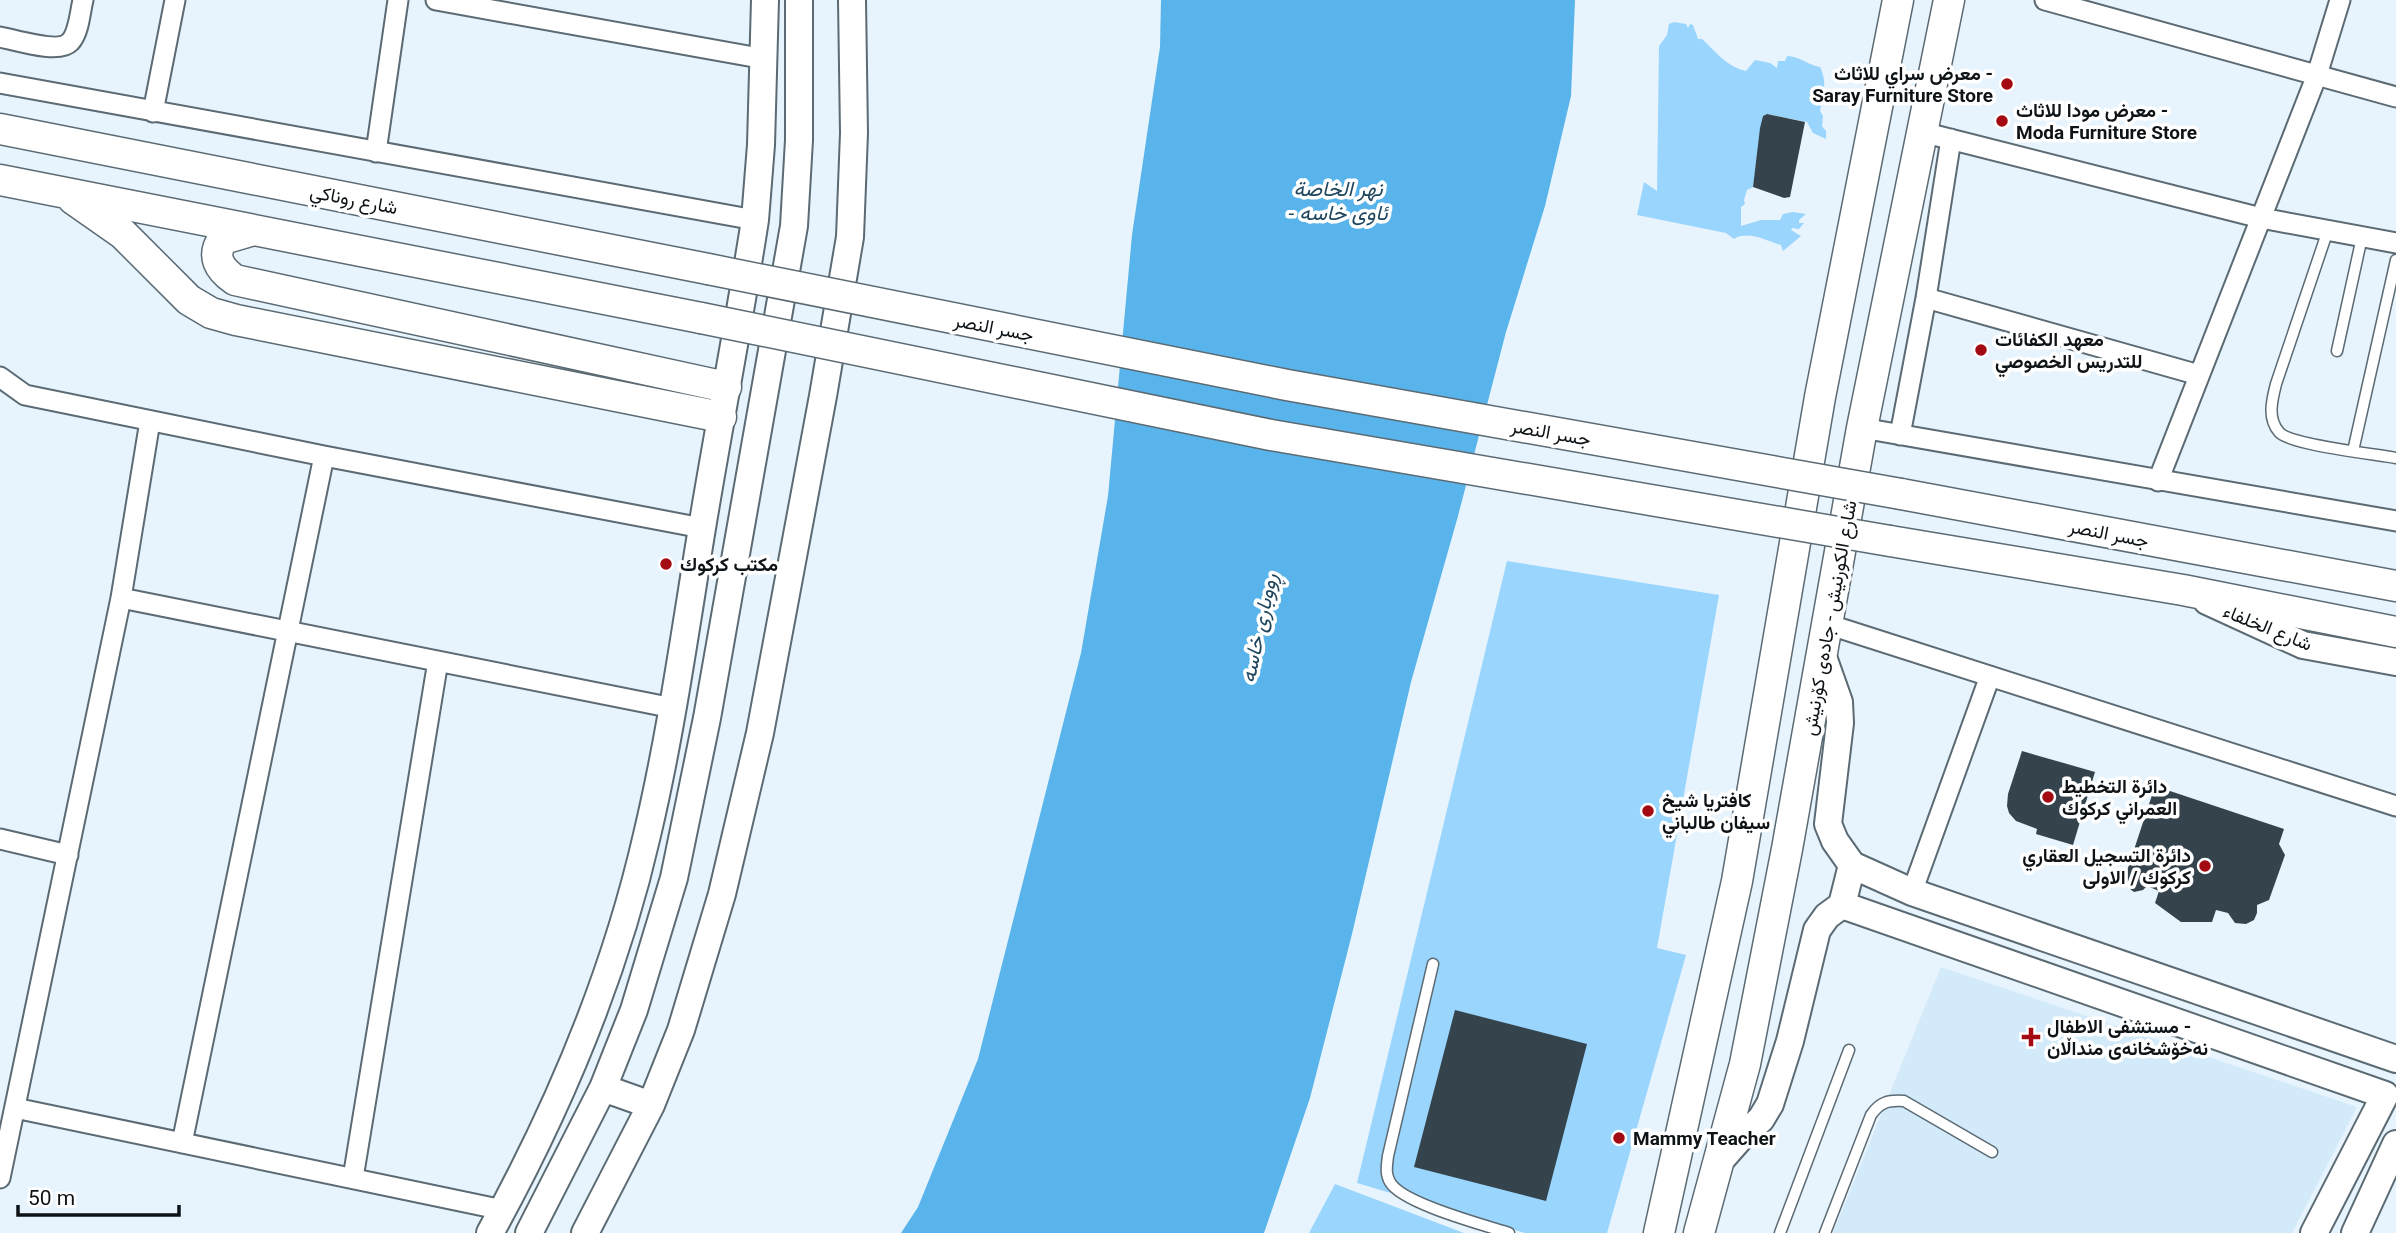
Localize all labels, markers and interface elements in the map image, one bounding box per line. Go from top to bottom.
place label: معرض سراي للاثاث - Saray Furniture Store [1812,62,1993,107]
marker: معرض سراي للاثاث - Saray Furniture Store [1999,76,2015,92]
place label: معرض مودا للاثاث - Moda Furniture Store [2016,99,2197,144]
marker: معرض مودا للاثاث - Moda Furniture Store [1994,113,2010,129]
water label: نهر الخاصة - ئاوی خاسە [1288,177,1389,226]
street label: شارع روناكي [307,180,400,223]
street label: جسر النصر [951,308,1036,346]
place label: معهد الكفائات للتدريس الخصوصي [1995,328,2142,378]
marker: معهد الكفائات للتدريس الخصوصي [1973,342,1989,358]
street label: جسر النصر [1508,414,1593,451]
street label: شارع الكورنيش - جادەی کۆرنیش [1797,499,1862,738]
street label: جسر النصر [2066,514,2151,552]
place label: مكتب كركوك [680,553,778,577]
marker: مكتب كركوك [658,556,674,572]
water label: ڕووباری خاسە [1236,571,1287,686]
street label: شارع الخلفاء [2220,599,2316,657]
place label: دائرة التخطيط العمراني كركوك [2062,775,2177,825]
place label: كافتريا شيخ سيفان طالباني [1662,789,1770,839]
marker: دائرة التخطيط العمراني كركوك [2040,789,2056,805]
marker: كافتريا شيخ سيفان طالباني [1640,803,1656,819]
place label: دائرة التسجيل العقاري كركوك / الاولى [2022,844,2191,890]
marker: دائرة التسجيل العقاري كركوك / الاولى [2197,858,2213,874]
place label: مستشفى الاطفال - نەخۆشخانەی منداڵان [2047,1015,2208,1061]
marker: مستشفى الاطفال - نەخۆشخانەی منداڵان [2021,1027,2041,1047]
place label: Mammy Teacher [1633,1127,1776,1150]
marker: Mammy Teacher [1611,1130,1627,1146]
scale bar [18,1174,178,1218]
text: 50 m [28,1186,75,1210]

